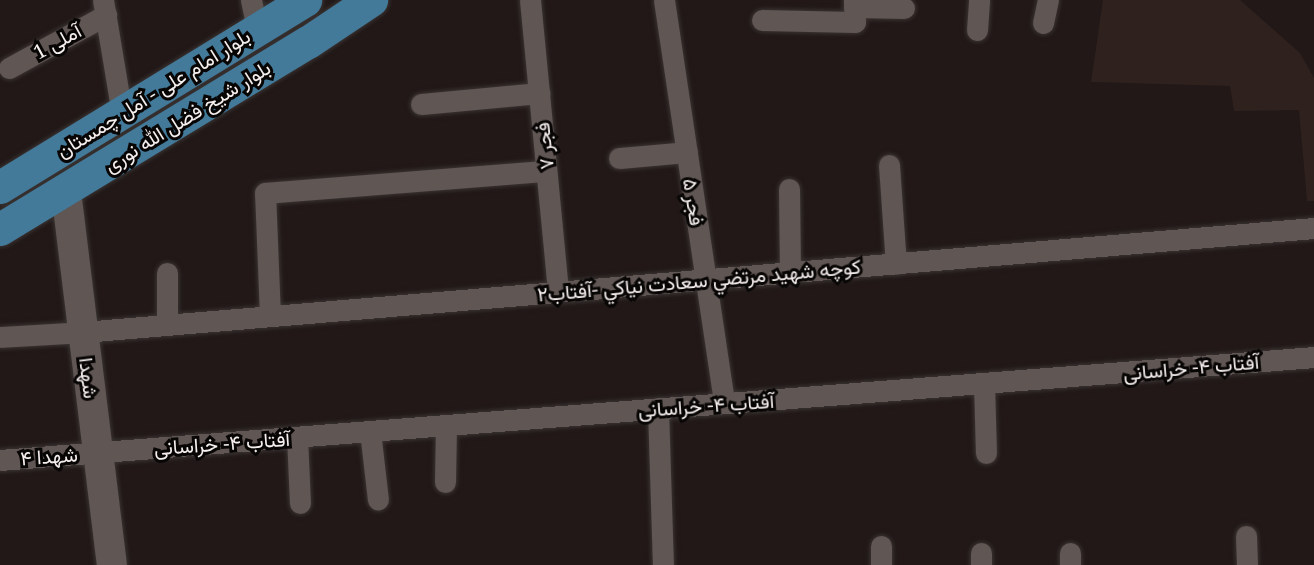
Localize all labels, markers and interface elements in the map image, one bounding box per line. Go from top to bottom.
street label: آملی 1 [29,18,85,64]
street label: بلوار امام علی - آمل چمستان [52,23,254,163]
street label: بلوار شیخ فضل الله نوری [99,55,275,177]
street label: فجر ۷ [530,121,558,171]
street label: فجر ۵ [678,177,710,227]
street label: كوچه شهيد مرتضي سعادت نياكي -آفتاب۲ [536,254,862,306]
street label: آفتاب ۴- خراسانی [1122,349,1260,385]
street label: شهدا [75,356,103,400]
street label: آفتاب ۴- خراسانی [637,388,775,422]
street label: آفتاب ۴- خراسانی [153,426,291,460]
street label: شهدا ۴ [19,442,79,470]

